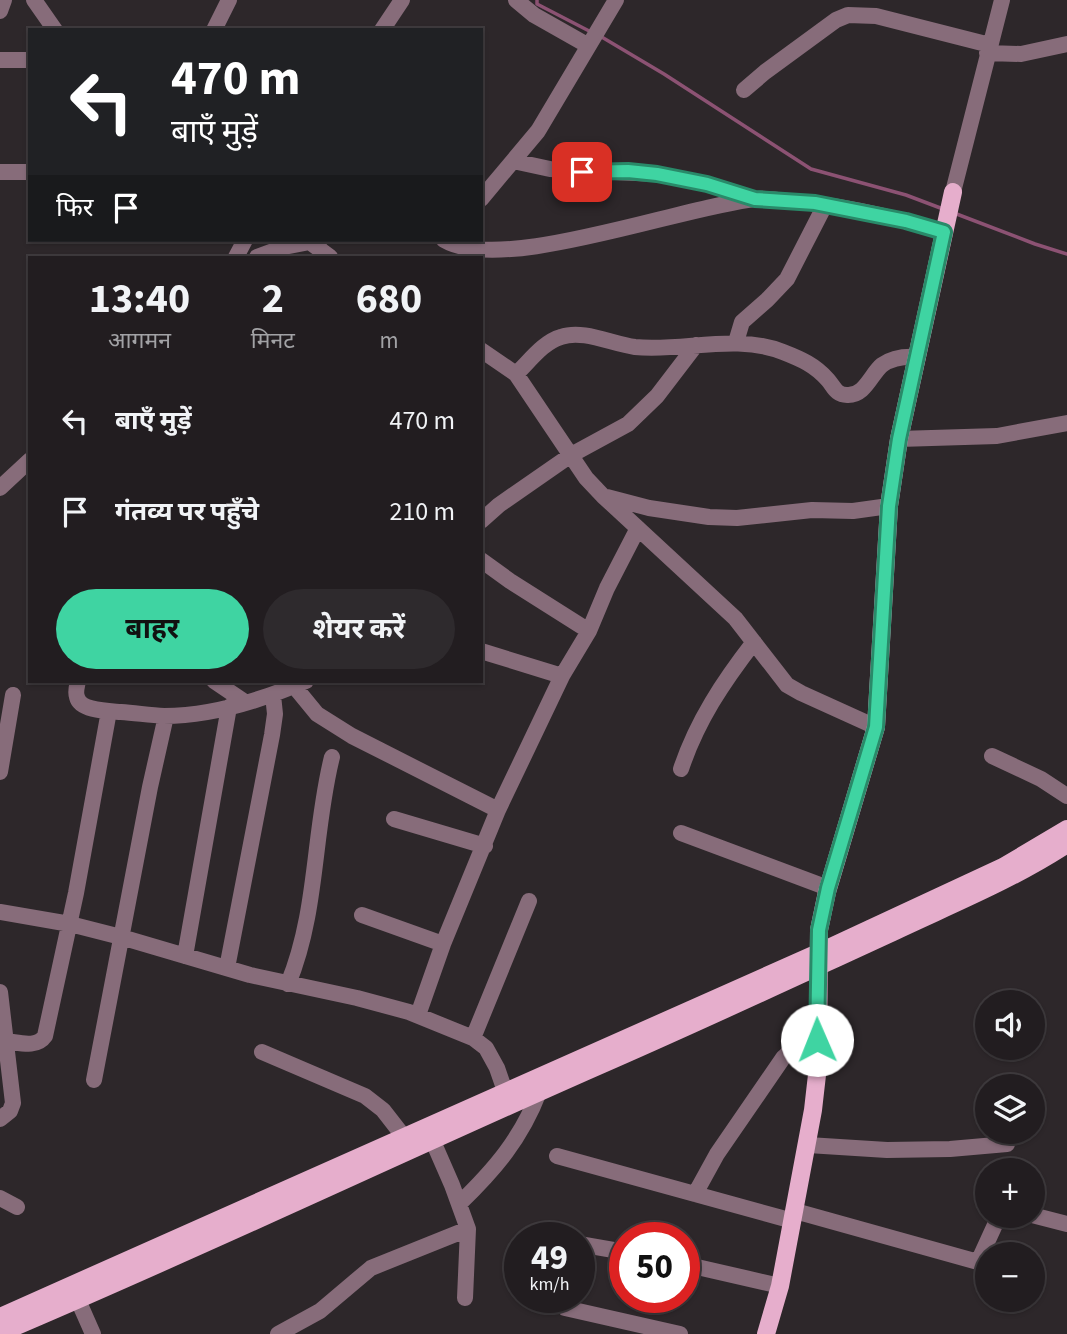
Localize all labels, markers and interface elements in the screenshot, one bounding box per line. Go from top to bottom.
text: 470 m [171,44,300,114]
icon: left [56,56,147,147]
text: बाएँ मुड़ें [171,109,258,155]
pin [552,142,612,202]
icon: arrive [563,153,601,191]
text: फिर [56,189,93,226]
icon: arrive [107,189,145,227]
text: 13:40 [89,269,190,329]
text: 2 [262,269,284,329]
text: 680 [356,269,422,329]
text: आगमन [108,324,171,357]
text: मिनट [251,324,295,357]
text: m [379,324,398,357]
icon: left [56,402,94,440]
text: बाएँ मुड़ें [115,402,192,439]
text: 470 m [389,402,455,439]
icon: arrive [56,493,94,531]
text: गंतव्य पर पहुँचे [115,493,259,530]
text: 210 m [389,493,455,530]
button: बाहर [56,589,249,669]
button: शेयर करें [263,589,455,669]
map controls [975,990,1045,1312]
button: sound [975,990,1045,1060]
position arrow [780,1003,854,1077]
button: layers [975,1074,1045,1144]
button: + [975,1158,1045,1228]
speed limit sign: 50 [609,1222,700,1313]
text: 49 [531,1233,568,1283]
button: − [975,1242,1045,1312]
text: km/h [530,1272,569,1297]

